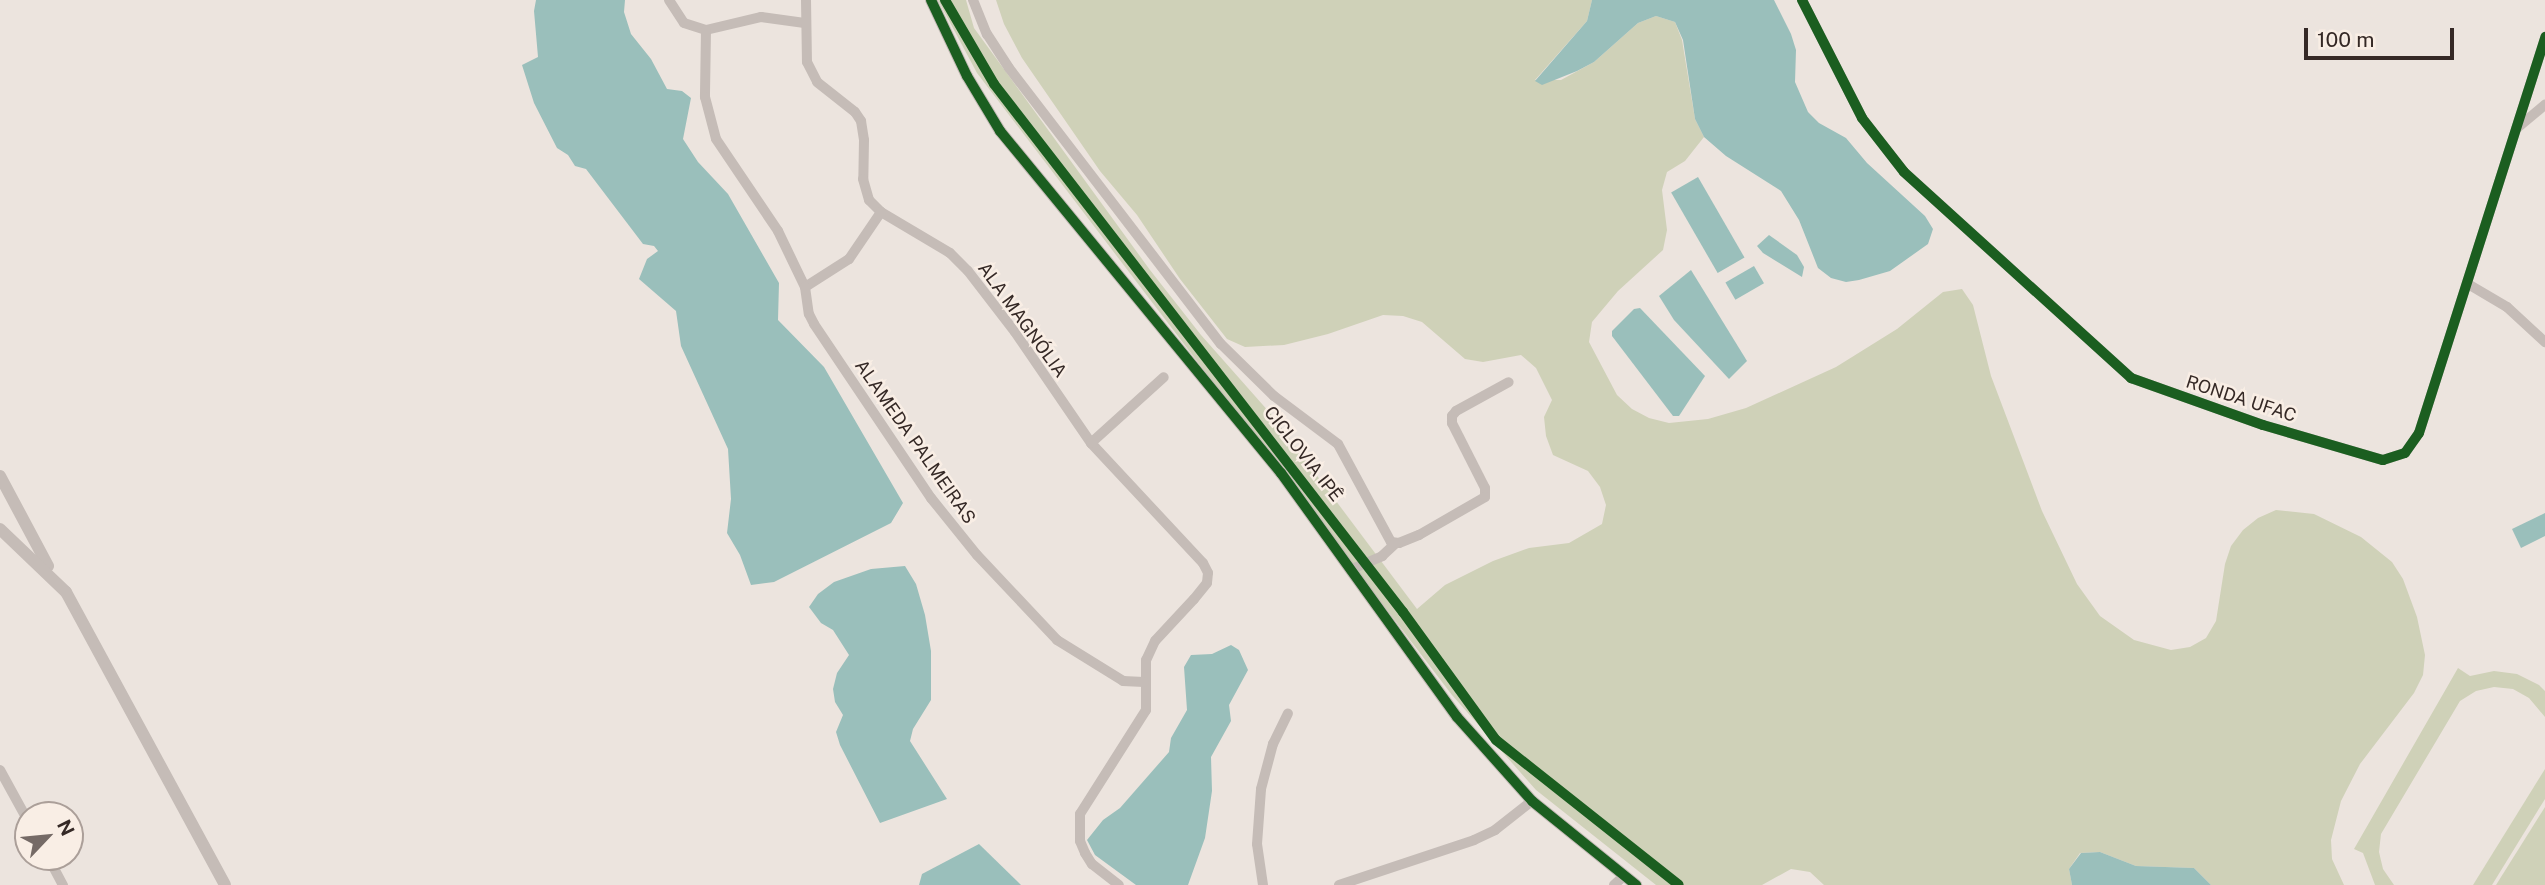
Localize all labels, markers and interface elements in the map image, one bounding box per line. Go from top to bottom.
scale bar [2307,14,2458,58]
text: 100 m [2317,27,2374,52]
street label: ALA MAGNÓLIA [973,258,1071,382]
street label: ALAMEDA PALMEIRAS [850,356,980,528]
street label: RONDA UFAC [2183,371,2299,427]
street label: CICLOVIA IPÊ [1259,402,1347,506]
north arrow [14,801,84,871]
text: N [53,816,79,839]

